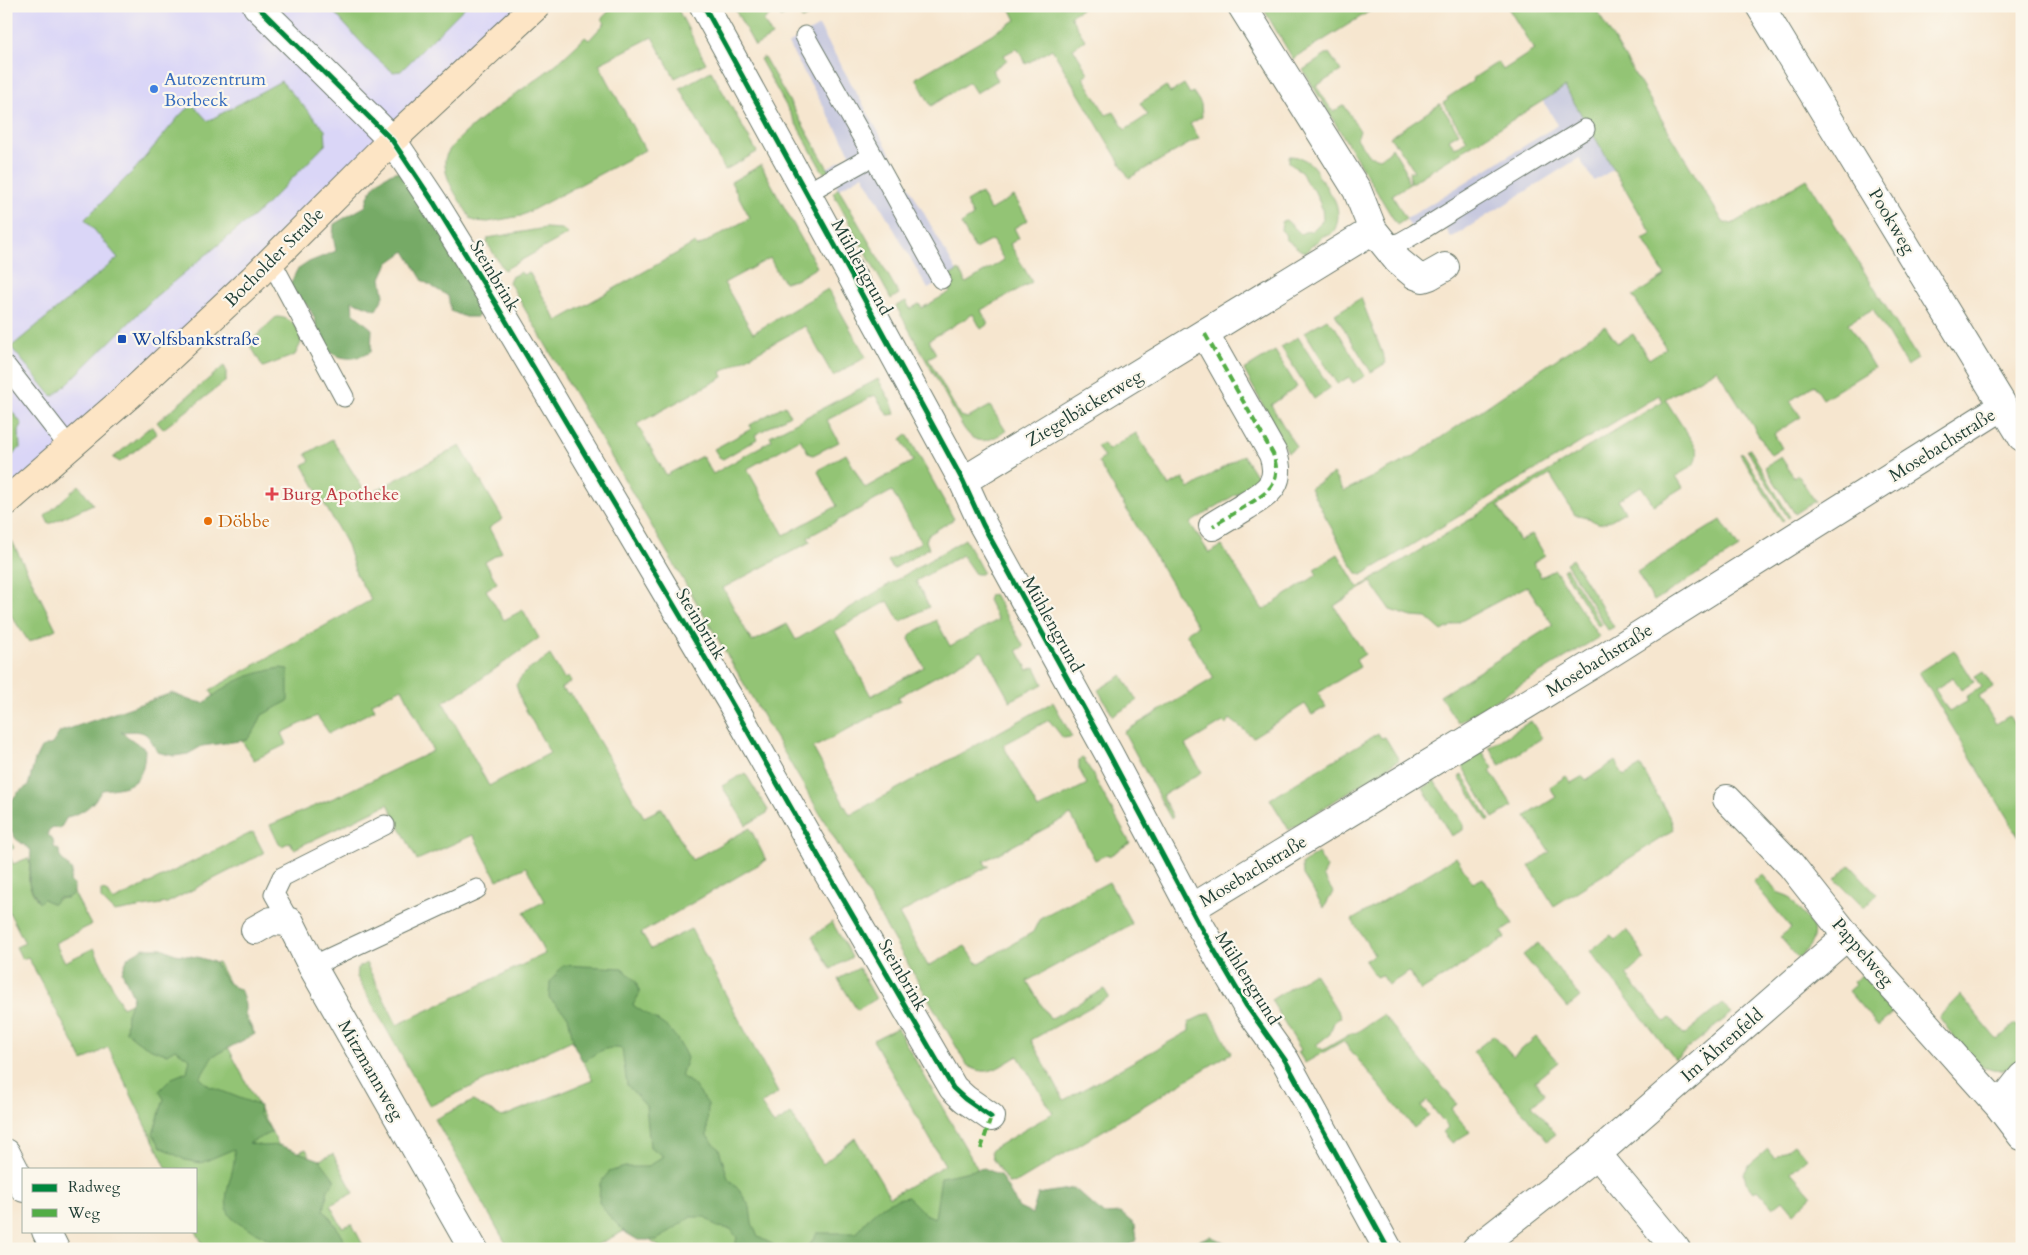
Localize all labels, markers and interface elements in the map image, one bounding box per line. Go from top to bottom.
place label: Autozentrum Borbeck [164,67,267,113]
marker: Autozentrum Borbeck [148,83,160,95]
street label: Pookweg [1862,184,1921,260]
street label: Bocholder Straße [219,202,330,313]
street label: Mühlengrund [825,215,898,320]
street label: Steinbrink [463,236,526,317]
place label: Wolfsbankstraße [131,327,260,352]
marker: Wolfsbankstraße [116,333,128,345]
street label: Ziegelbäckerweg [1021,363,1148,453]
street label: Mosebachstraße [1884,403,2000,488]
place label: Burg Apotheke [282,482,399,507]
marker: Burg Apotheke [266,488,278,500]
place label: Döbbe [218,509,270,534]
marker: Döbbe [202,515,214,527]
street label: Mühlengrund [1016,572,1089,677]
street label: Steinbrink [669,584,732,665]
street label: Mosebachstraße [1541,618,1657,703]
street label: Mosebachstraße [1195,829,1312,913]
street label: Pappelweg [1826,913,1900,993]
street label: Mühlengrund [1209,927,1286,1030]
street label: Steinbrink [872,935,933,1016]
street label: Im Ährenfeld [1676,1002,1769,1088]
street label: Mitzmannweg [332,1016,410,1126]
legend [22,1168,198,1232]
text: Radweg [68,1177,121,1197]
text: Weg [67,1203,100,1223]

